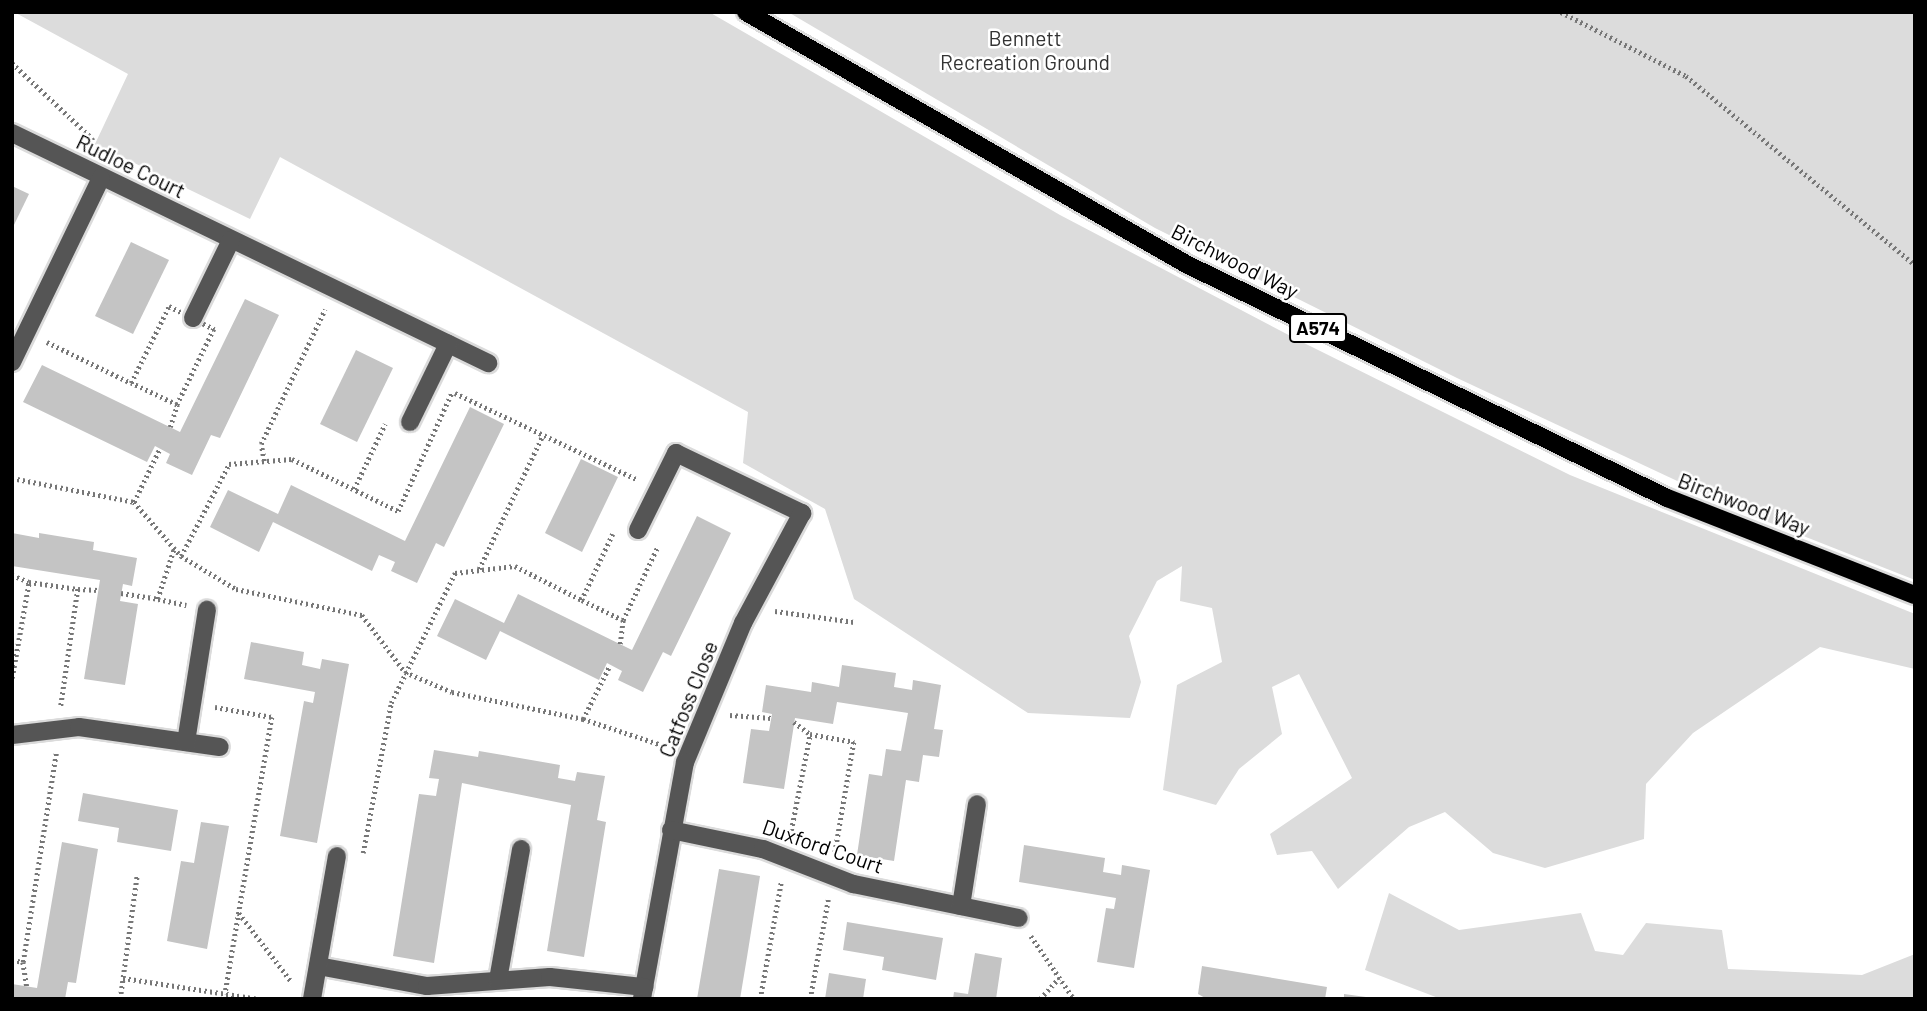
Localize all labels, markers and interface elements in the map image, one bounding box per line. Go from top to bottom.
park label: Bennett Recreation Ground [940,25,1110,75]
street label: Rudloe Court [72,129,190,203]
street label: Birchwood Way [1167,218,1303,304]
road number: A574 [1288,312,1348,344]
street label: Birchwood Way [1675,467,1813,541]
street label: Catfoss Close [653,637,723,761]
street label: Duxford Court [759,814,887,878]

